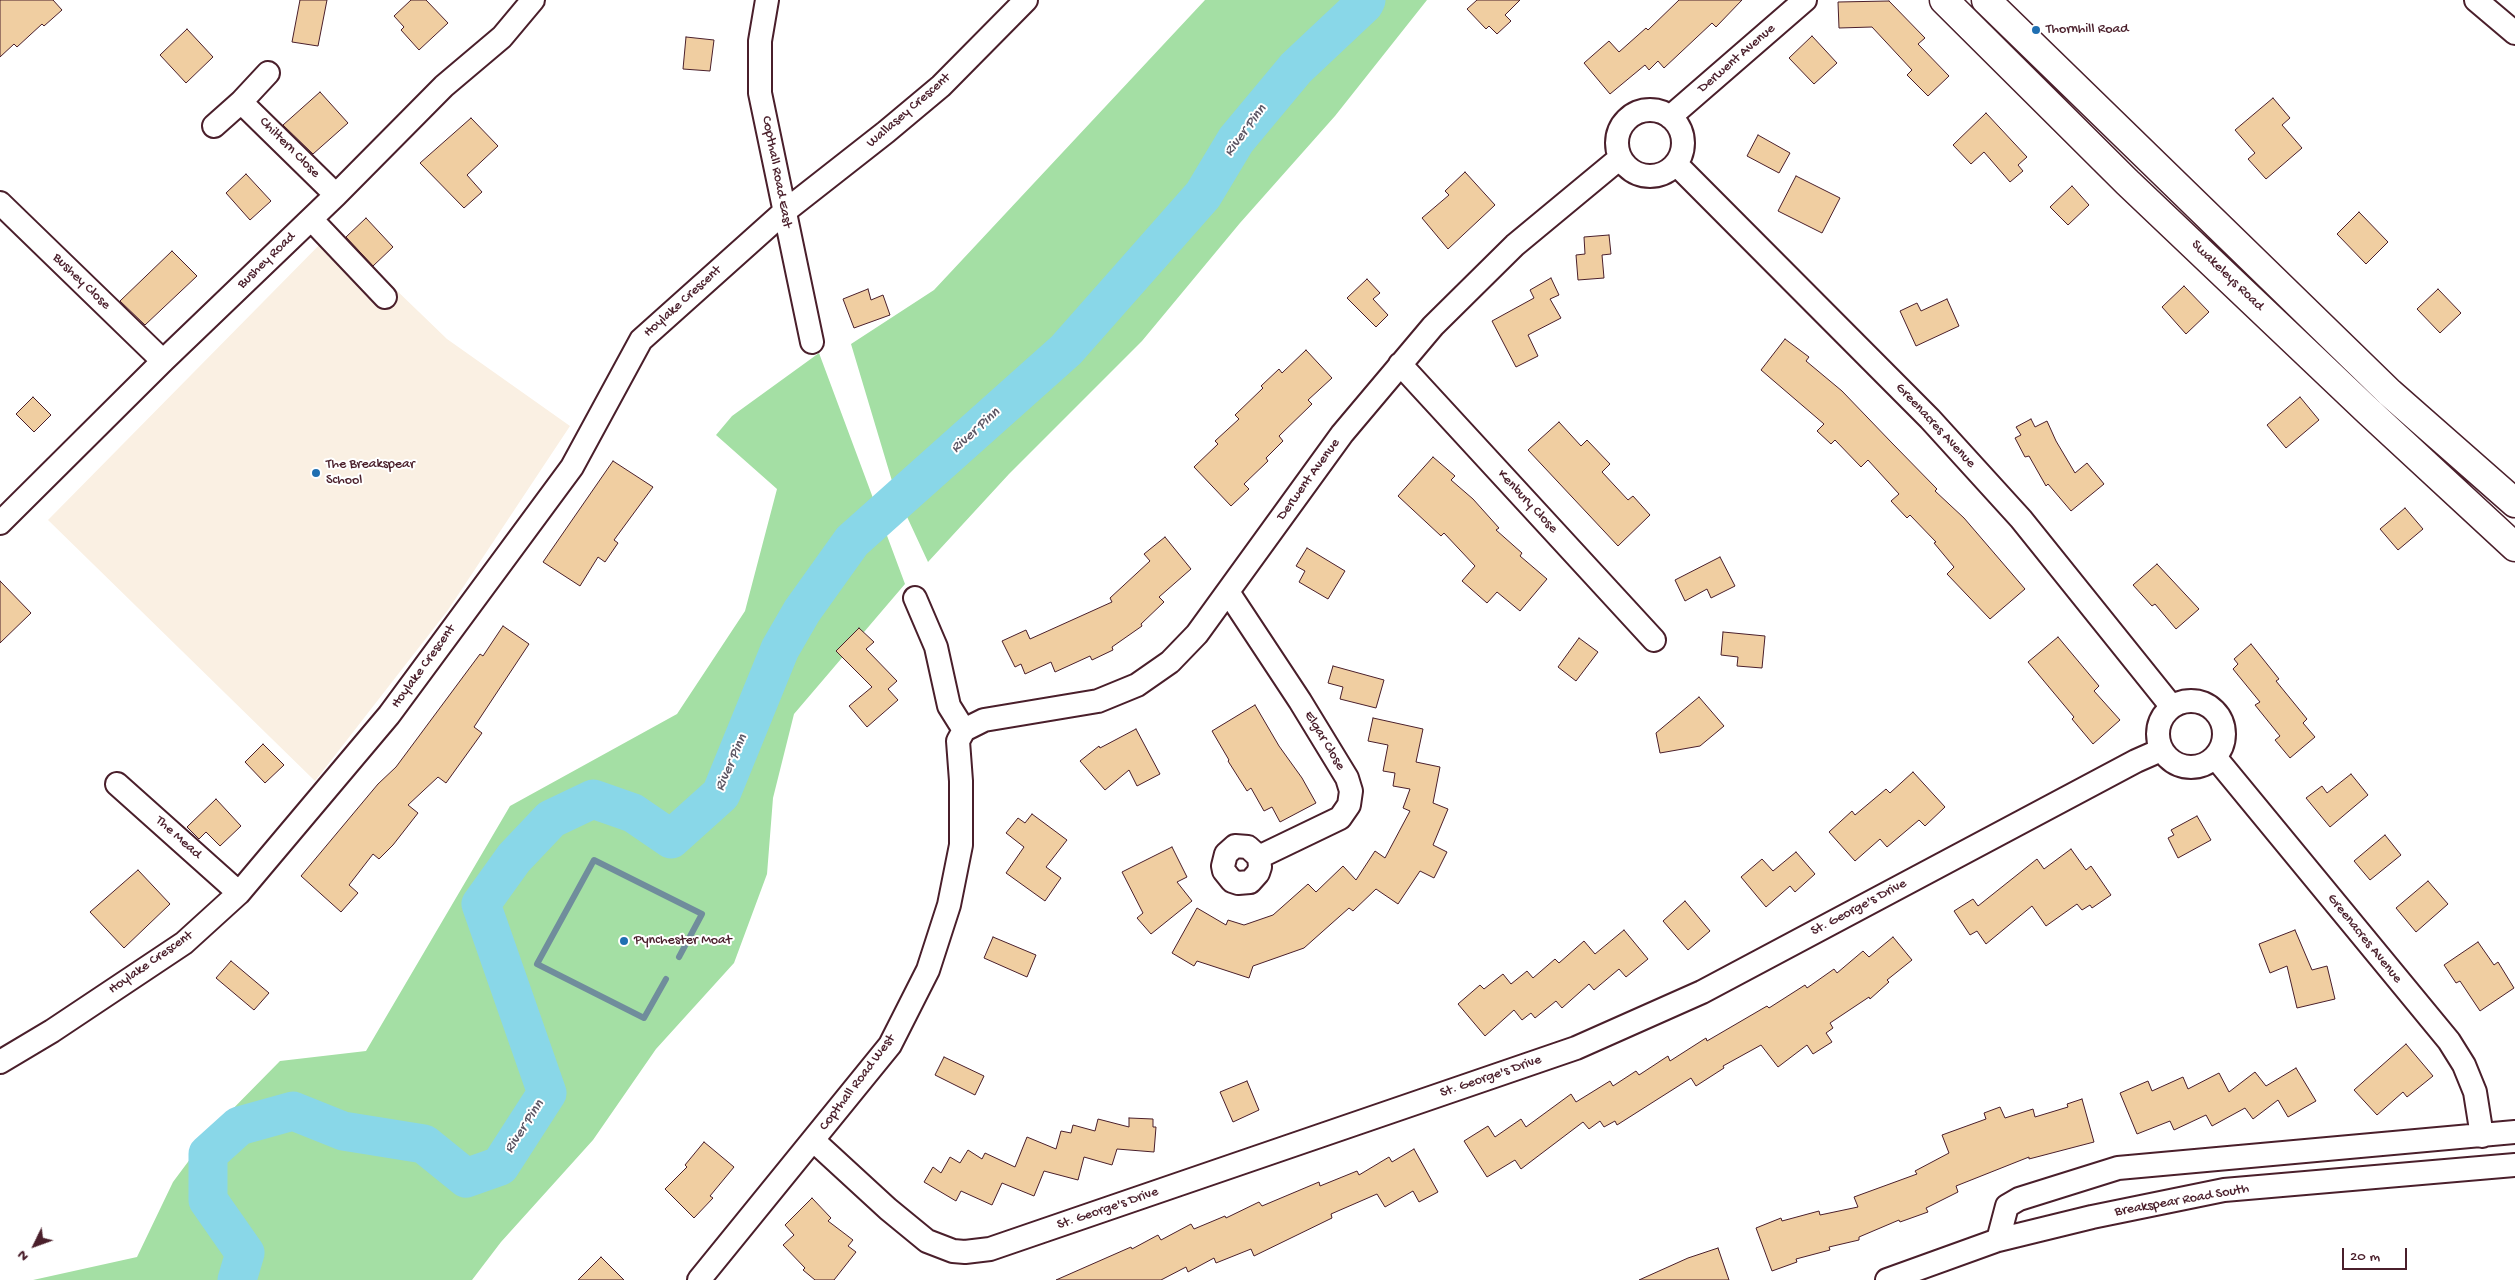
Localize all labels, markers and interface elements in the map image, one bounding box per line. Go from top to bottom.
street label: Derwent Avenue [1695,21,1779,97]
place label: Thornhill Road [2046,22,2128,38]
marker: Thornhill Road [2030,24,2042,36]
street label: Wallasey Crescent [864,70,954,152]
water label: River Pinn [1221,102,1271,160]
street label: Chiltern Close [255,114,323,182]
street label: Copthall Road East [757,115,795,229]
street label: Bushey Road [234,229,300,293]
street label: Swakeleys Road [2187,237,2267,315]
street label: Bushey Close [48,250,114,314]
street label: Hoylake Crescent [641,263,725,341]
street label: Greenacres Avenue [1891,380,1979,472]
water label: River Pinn [948,404,1004,458]
street label: Derwent Avenue [1274,436,1344,524]
place label: The Breakspear School [326,457,415,490]
marker: The Breakspear School [310,467,322,479]
street label: Kenbury Close [1493,467,1561,537]
street label: Hoylake Crescent [388,622,460,712]
street label: Elgar Close [1300,708,1348,774]
water label: River Pinn [712,732,752,794]
street label: The Mead [151,813,205,863]
street label: St. George's Drive [1808,876,1910,940]
street label: Greenacres Avenue [2323,891,2405,987]
street label: Hoylake Crescent [106,928,196,998]
place label: Pynchester Moat [634,933,732,949]
marker: Pynchester Moat [618,935,630,947]
street label: Copthall Road West [816,1032,900,1134]
street label: St. George's Drive [1438,1052,1544,1102]
water label: River Pinn [501,1097,549,1157]
street label: Breakspear Road South [2114,1181,2250,1221]
street label: St. George's Drive [1055,1184,1161,1234]
north arrow [10,1220,60,1270]
scale bar [2345,1238,2410,1270]
text: N [14,1246,33,1264]
text: 20 m [2350,1248,2380,1266]

